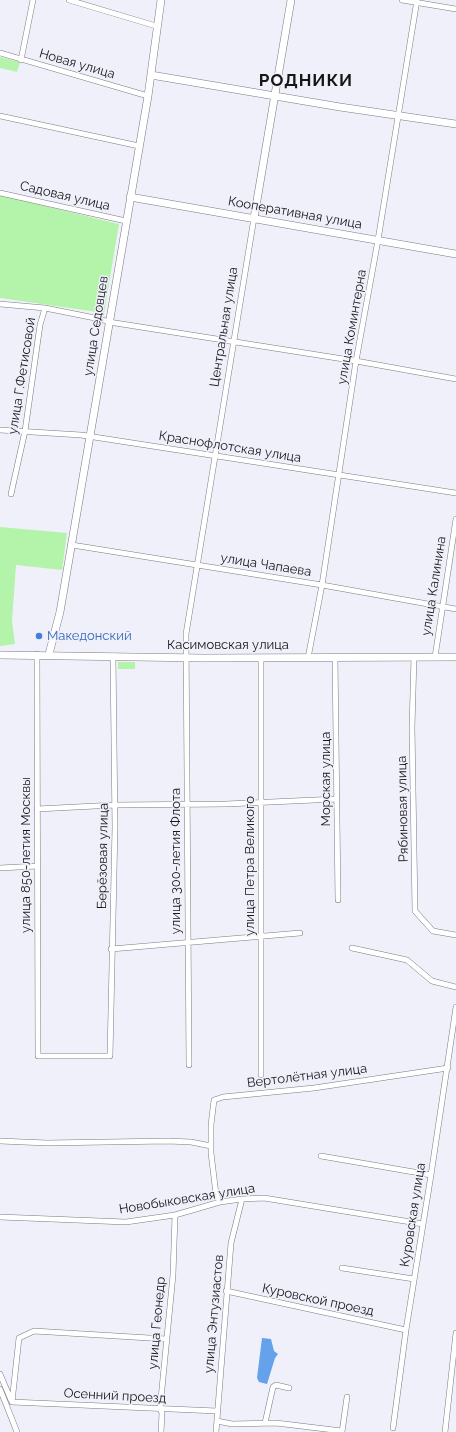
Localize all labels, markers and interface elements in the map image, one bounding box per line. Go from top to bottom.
street label: Новая улица [37,46,117,82]
district label: РОДНИКИ [259,71,353,91]
street label: Садовая улица [18,178,112,214]
street label: Кооперативная улица [227,194,363,232]
street label: Центральная улица [207,266,241,388]
street label: улица Коминтерна [334,268,370,386]
street label: улица Седовцев [80,275,112,377]
street label: улица Г.Фетисовой [5,316,39,436]
street label: Краснофлотская улица [158,428,302,466]
street label: улица Калинина [418,535,450,637]
street label: улица Чапаева [219,550,313,580]
place label: Македонский [47,628,132,644]
marker: Македонский [34,631,44,641]
street label: Касимовская улица [167,637,289,653]
street label: Морская улица [318,732,334,826]
street label: Рябиновая улица [394,756,412,862]
street label: улица 850-летия Москвы [18,777,34,933]
street label: улица 300-летия Флота [168,788,184,934]
street label: улица Петра Великого [242,796,258,936]
street label: Берёзовая улица [94,803,112,909]
street label: Вертолётная улица [246,1061,368,1091]
street label: Куровская улица [397,1162,429,1268]
street label: Новобыковская улица [118,1181,256,1217]
street label: улица Энтузиастов [201,1254,227,1374]
street label: улица Геонедр [145,1276,169,1370]
street label: Куровской проезд [261,1281,375,1319]
street label: Осенний проезд [63,1386,167,1406]

